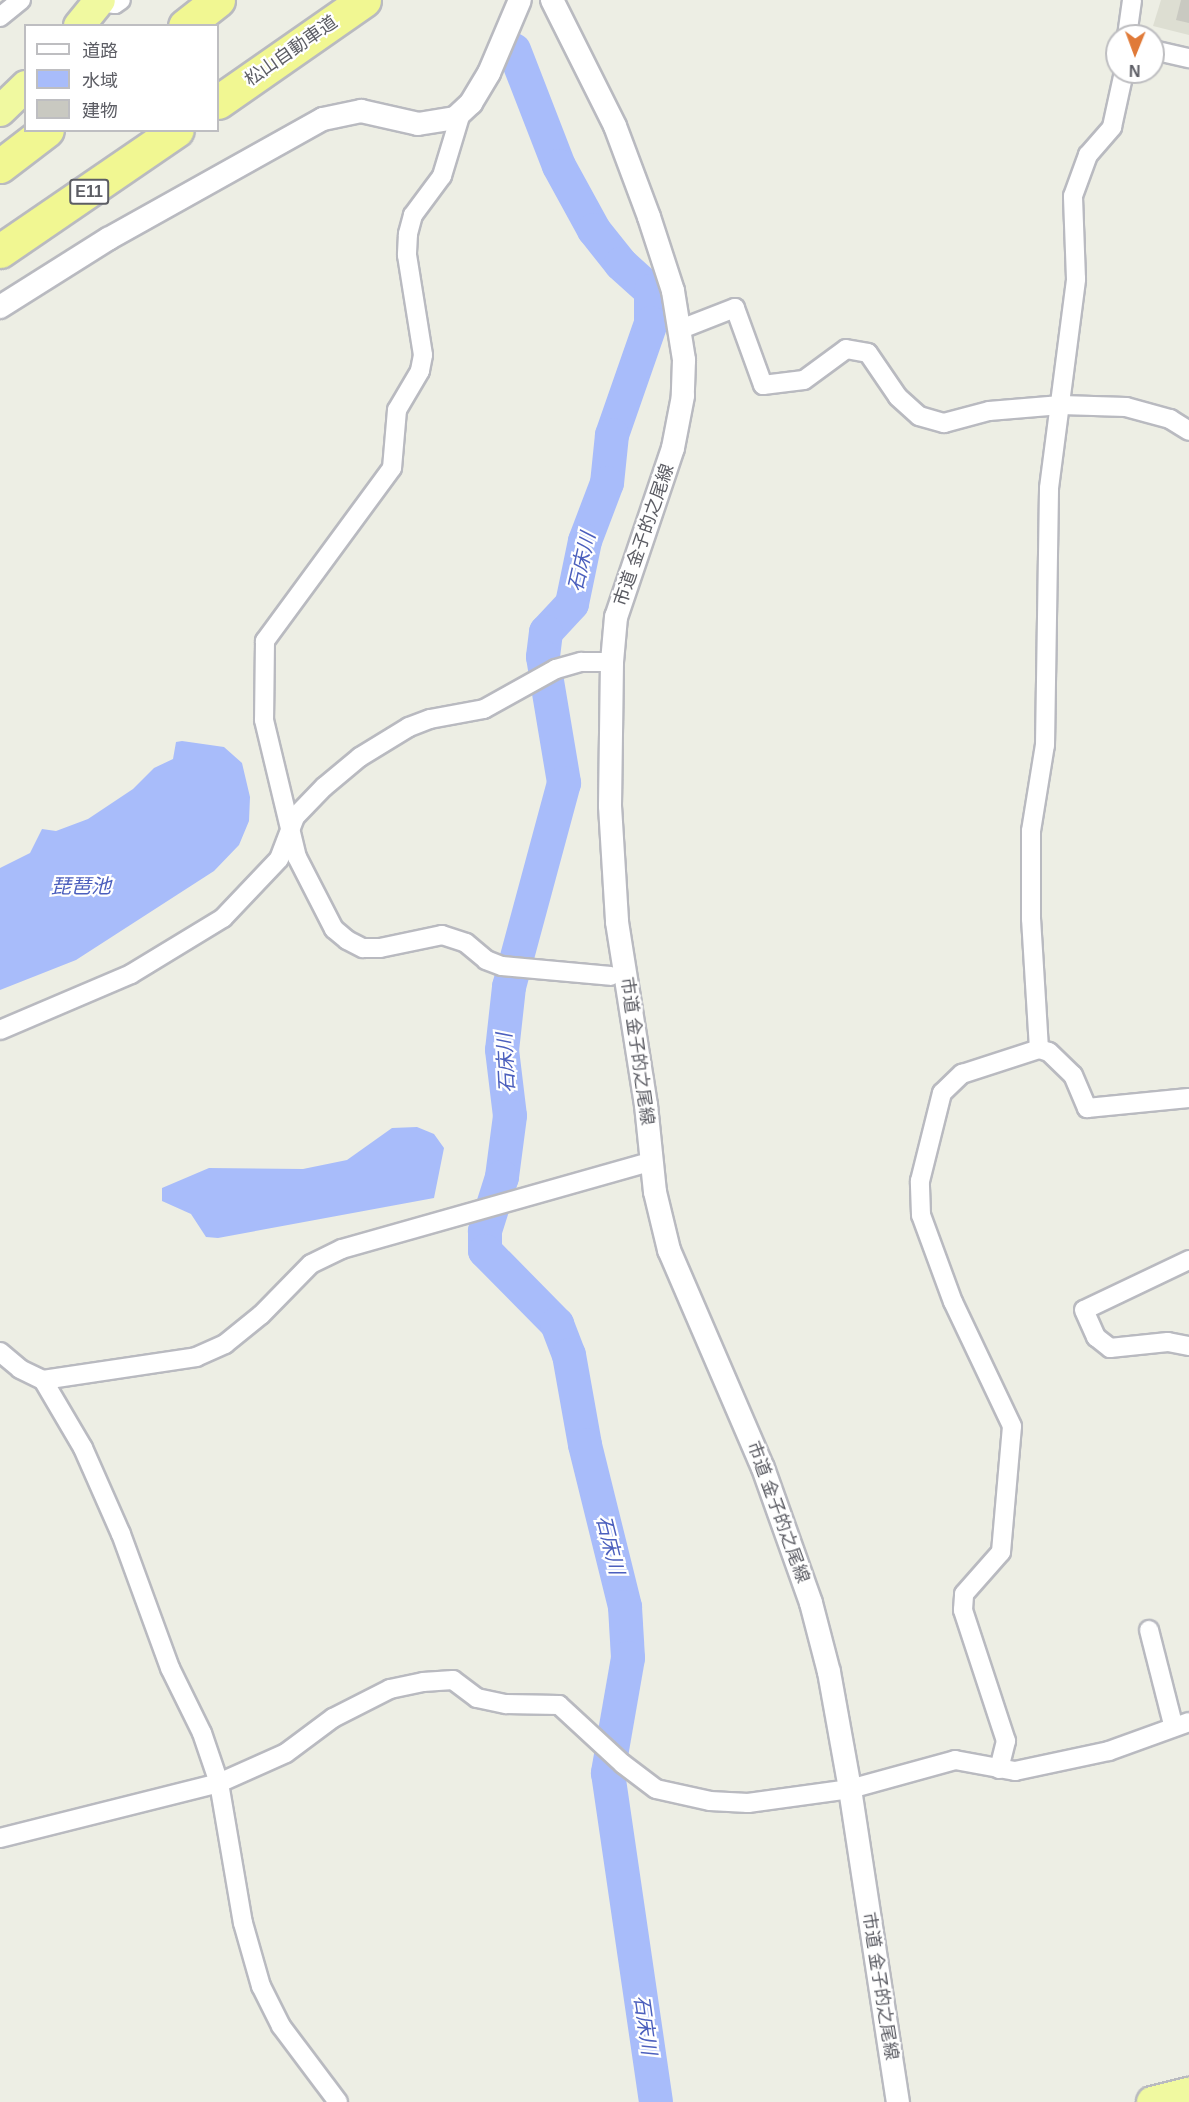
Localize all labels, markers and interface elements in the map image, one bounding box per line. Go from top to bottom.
street label: 松山自動車道 [241,11,341,91]
legend [24,24,219,132]
north arrow [1105,24,1165,84]
text: 道路 [82,41,118,61]
text: N [1129,62,1141,79]
text: 水域 [82,71,118,91]
text: 建物 [82,101,118,121]
road number: E11 [68,179,110,205]
street label: 市道 金子的之尾線 [610,461,678,609]
water label: 石床川 [564,530,600,594]
water label: 琵琶池 [51,874,111,898]
street label: 市道 金子的之尾線 [616,976,658,1126]
water label: 石床川 [492,1032,520,1094]
street label: 市道 金子的之尾線 [742,1438,814,1586]
water label: 石床川 [591,1513,629,1577]
street label: 市道 金子的之尾線 [858,1911,902,2061]
water label: 石床川 [629,1994,661,2056]

